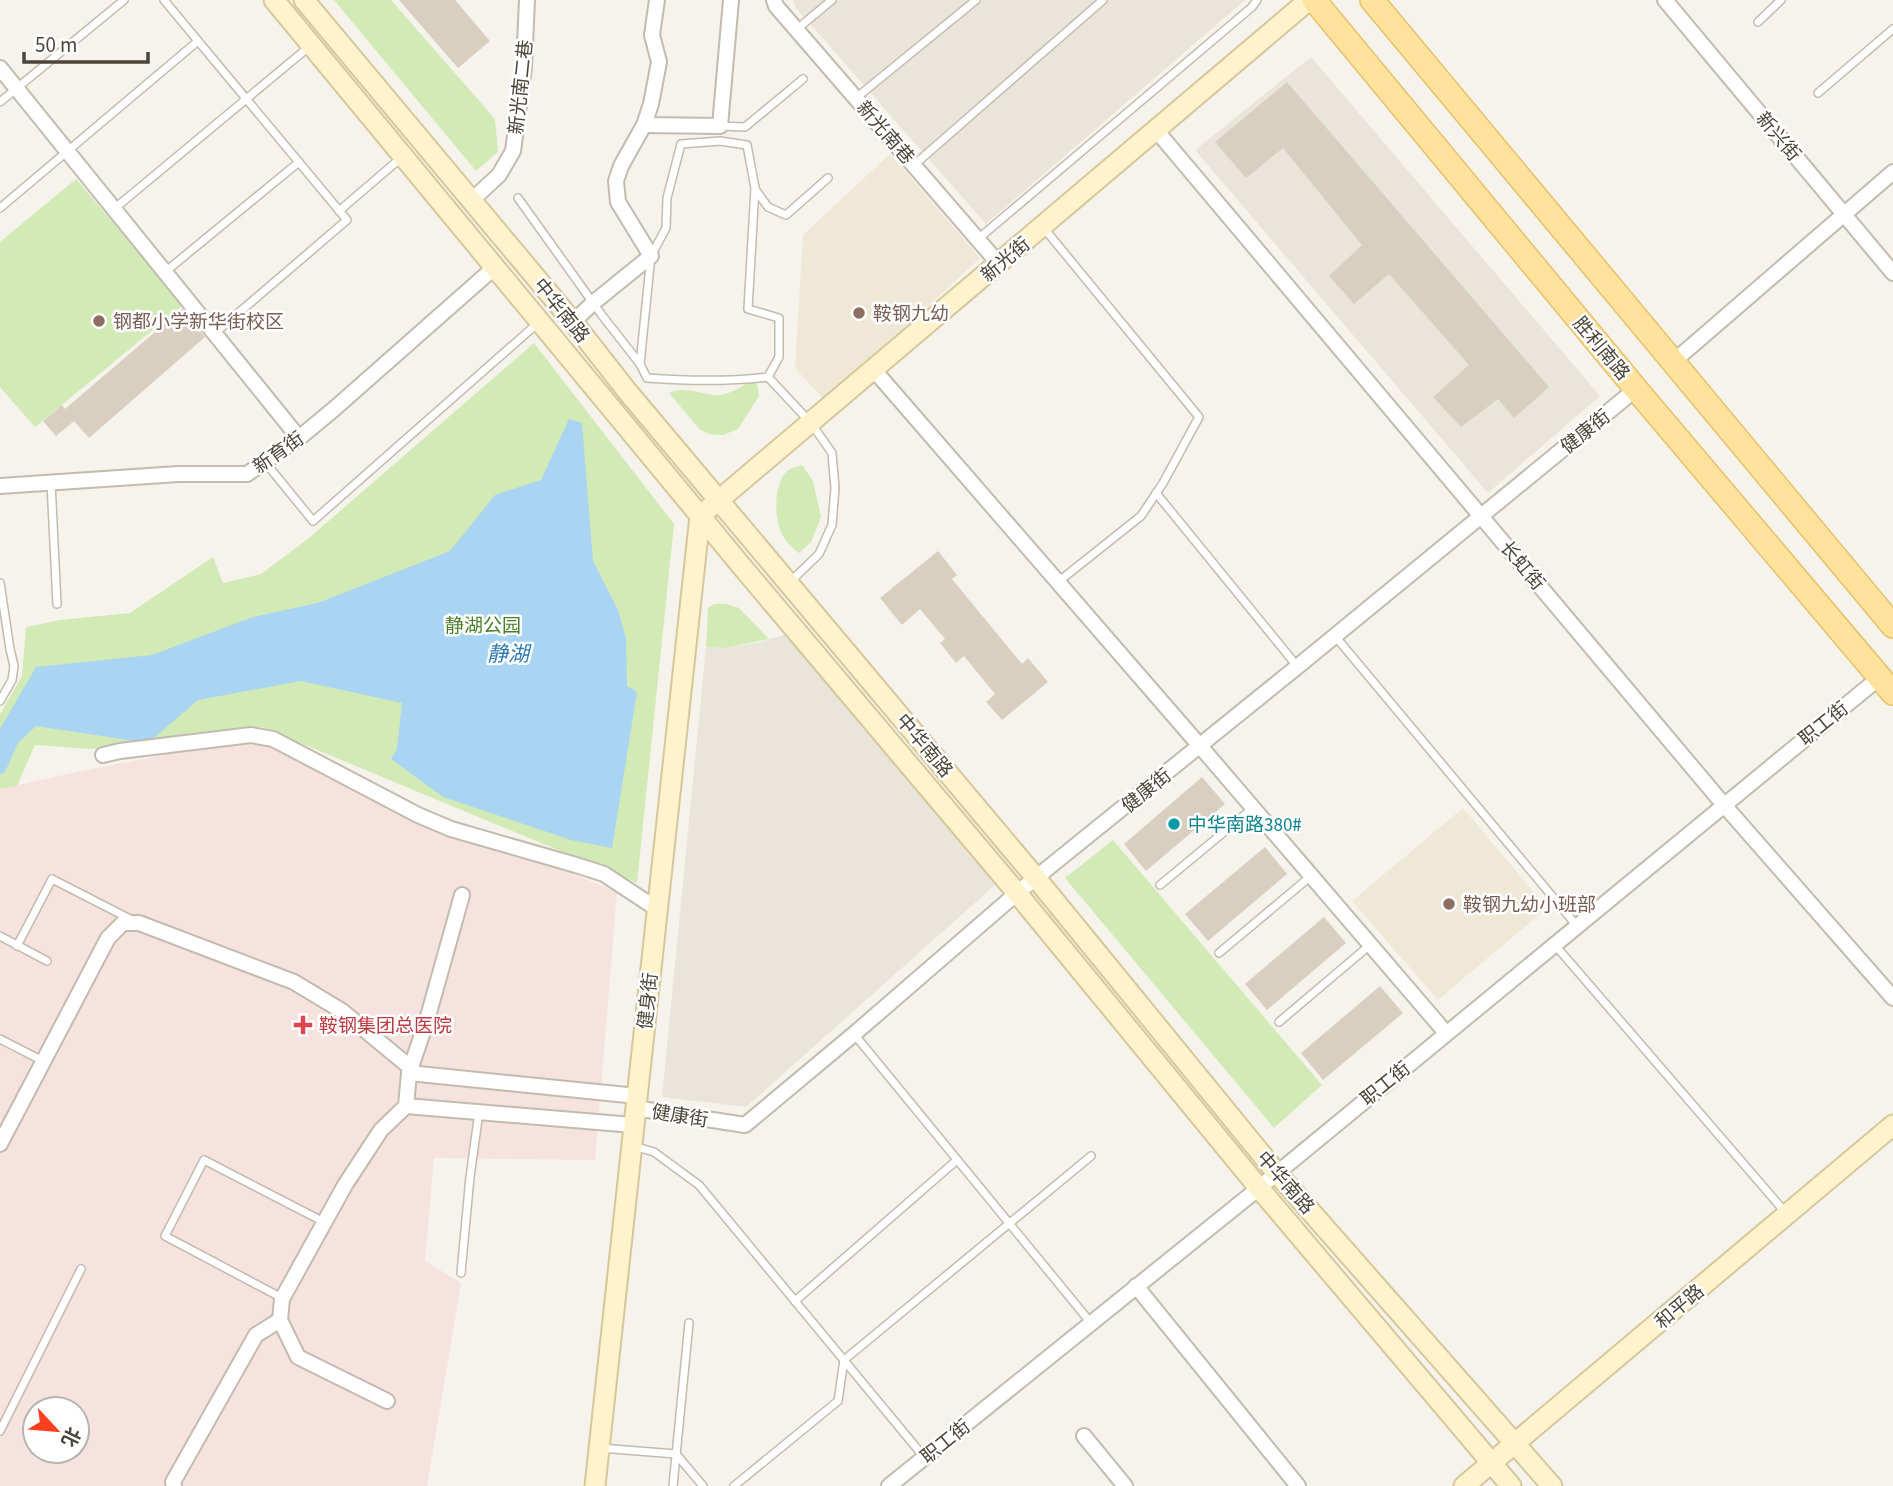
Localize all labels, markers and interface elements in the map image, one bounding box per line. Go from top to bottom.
scale bar [24,21,149,65]
text: 50 m [35,30,77,60]
street label: 新光南二巷 [503,38,540,136]
street label: 新光南巷 [850,95,920,171]
street label: 新兴街 [1749,106,1807,167]
street label: 新光街 [975,231,1036,289]
street label: 中华南路 [526,273,595,349]
place label: 鞍钢九幼 [873,301,949,328]
marker: 鞍钢九幼 [851,305,867,321]
place label: 钢都小学新华街校区 [113,309,284,336]
street label: 胜利南路 [1566,311,1636,387]
marker: 钢都小学新华街校区 [91,313,107,329]
street label: 健康街 [1555,404,1617,461]
street label: 新育街 [248,426,310,481]
street label: 长虹街 [1493,535,1551,596]
park label: 静湖公园 [445,613,521,640]
water label: 静湖 [487,639,532,669]
street label: 职工街 [1793,696,1855,753]
street label: 中华南路 [889,708,959,784]
street label: 健康街 [1116,763,1178,820]
place label: 中华南路380# [1188,812,1302,839]
marker: 中华南路380# [1166,816,1182,832]
place label: 鞍钢九幼小班部 [1463,892,1596,919]
marker: 鞍钢九幼小班部 [1441,896,1457,912]
street label: 健身街 [632,971,665,1031]
place label: 鞍钢集团总医院 [319,1013,452,1040]
marker: 鞍钢集团总医院 [293,1015,313,1035]
street label: 职工街 [1355,1056,1417,1113]
street label: 健康街 [649,1099,710,1134]
street label: 中华南路 [1250,1145,1320,1221]
street label: 和平路 [1649,1278,1710,1336]
north arrow [21,1395,91,1465]
street label: 职工街 [915,1414,977,1471]
text: 北 [54,1422,86,1451]

